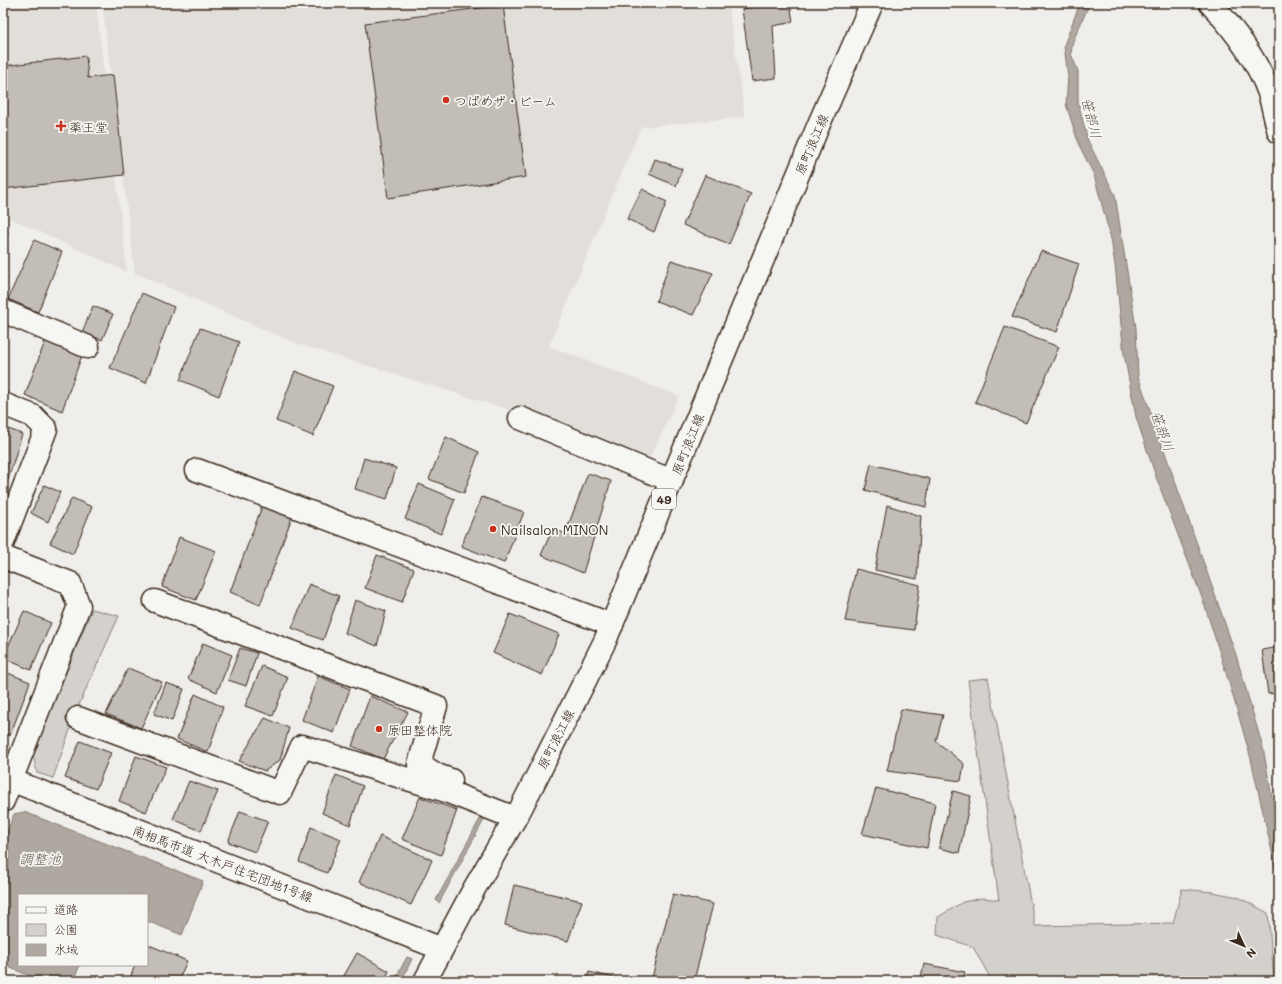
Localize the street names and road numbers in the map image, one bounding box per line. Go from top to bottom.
street label: 原町浪江線 [790,110,832,177]
street label: 原町浪江線 [667,410,707,477]
road number: 49 [652,489,676,509]
street label: 原町浪江線 [533,705,578,772]
street label: 南相馬市道 大木戸住宅団地1号線 [130,821,317,906]

